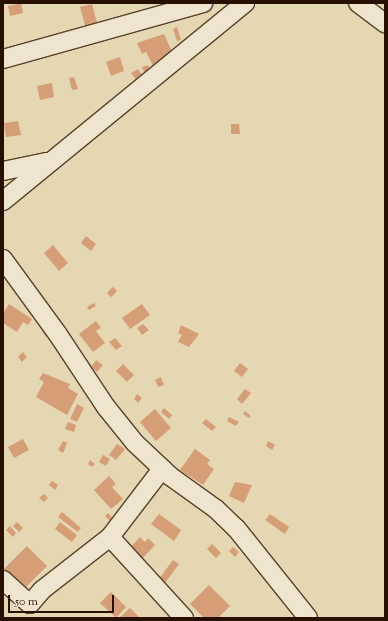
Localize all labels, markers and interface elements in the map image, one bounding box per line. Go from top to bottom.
scale bar [10,587,116,613]
text: 50 m [15,593,38,611]

